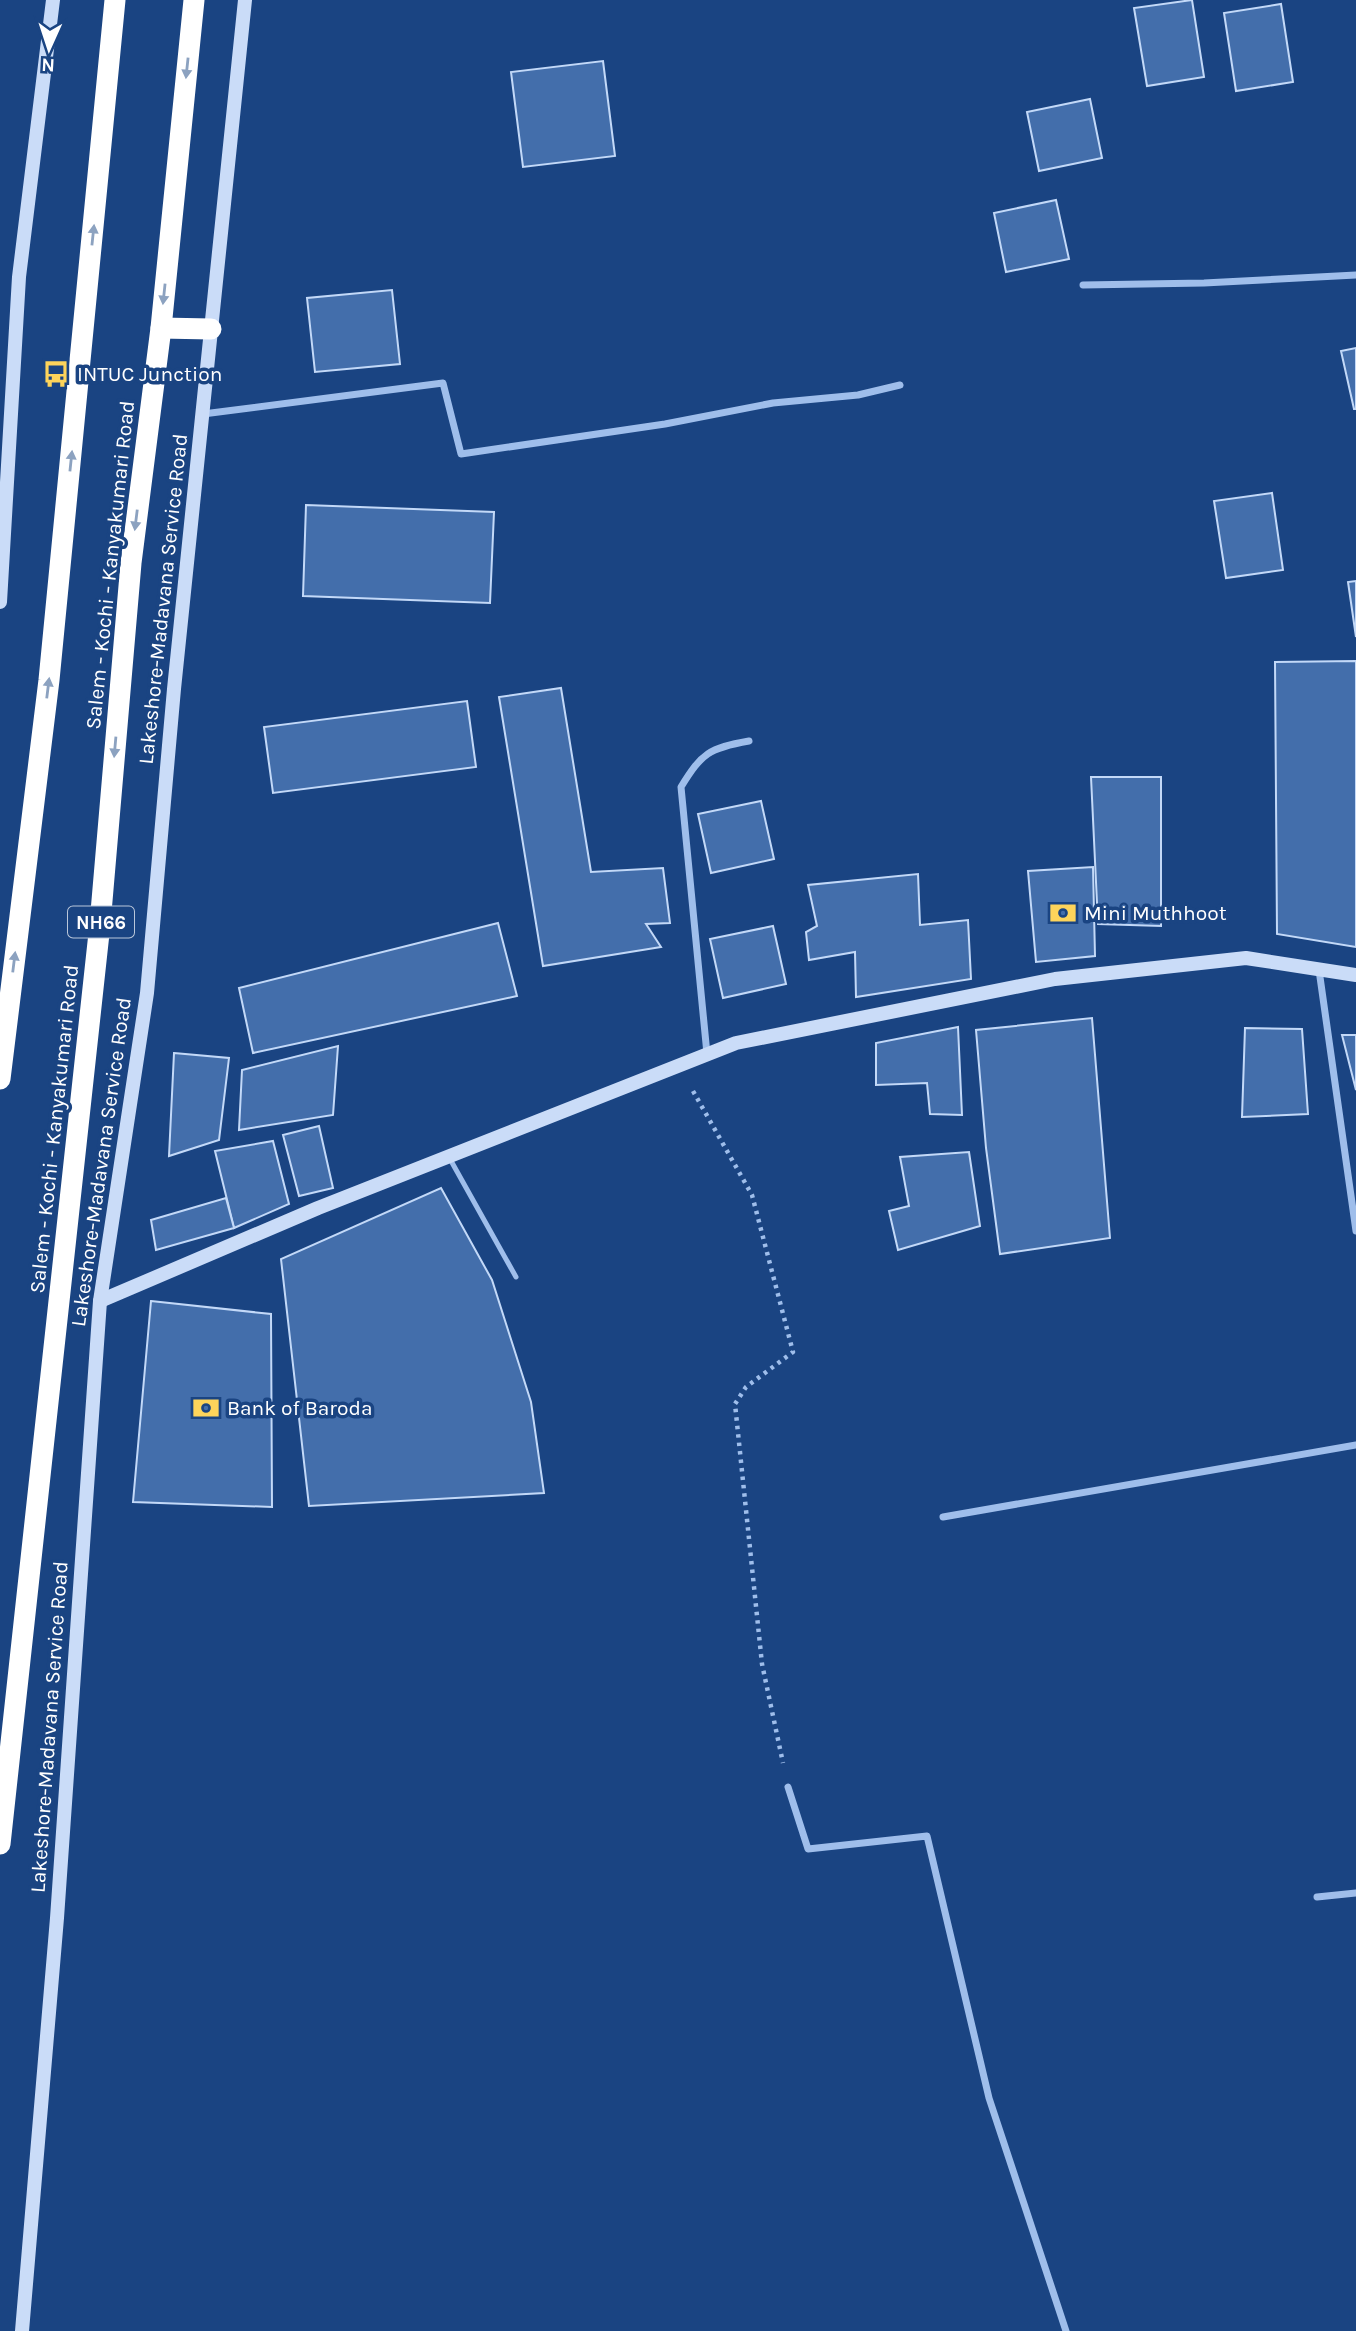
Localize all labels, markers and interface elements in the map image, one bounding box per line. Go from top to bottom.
north arrow [14,14,84,84]
text: N [41,54,56,76]
one-way arrow [181,57,192,79]
one-way arrow [87,224,98,246]
one-way arrow [159,284,170,306]
bus stop icon: INTUC Junction [41,359,71,389]
place label: INTUC Junction [77,362,222,386]
street label: Salem - Kochi - Kanyakumari Road [81,399,139,731]
street label: Lakeshore-Madavana Service Road [134,432,192,766]
one-way arrow [65,450,76,472]
one-way arrow [131,509,142,531]
one-way arrow [43,677,54,699]
one-way arrow [109,736,120,758]
bank icon: Mini Muthhoot [1048,898,1078,928]
place label: Mini Muthhoot [1084,901,1227,925]
road number: NH66 [68,906,134,938]
one-way arrow [9,951,20,973]
street label: Salem - Kochi - Kanyakumari Road [25,963,83,1295]
street label: Lakeshore-Madavana Service Road [66,996,136,1328]
bank icon: Bank of Baroda [191,1393,221,1423]
place label: Bank of Baroda [227,1396,372,1420]
street label: Lakeshore-Madavana Service Road [25,1560,73,1894]

